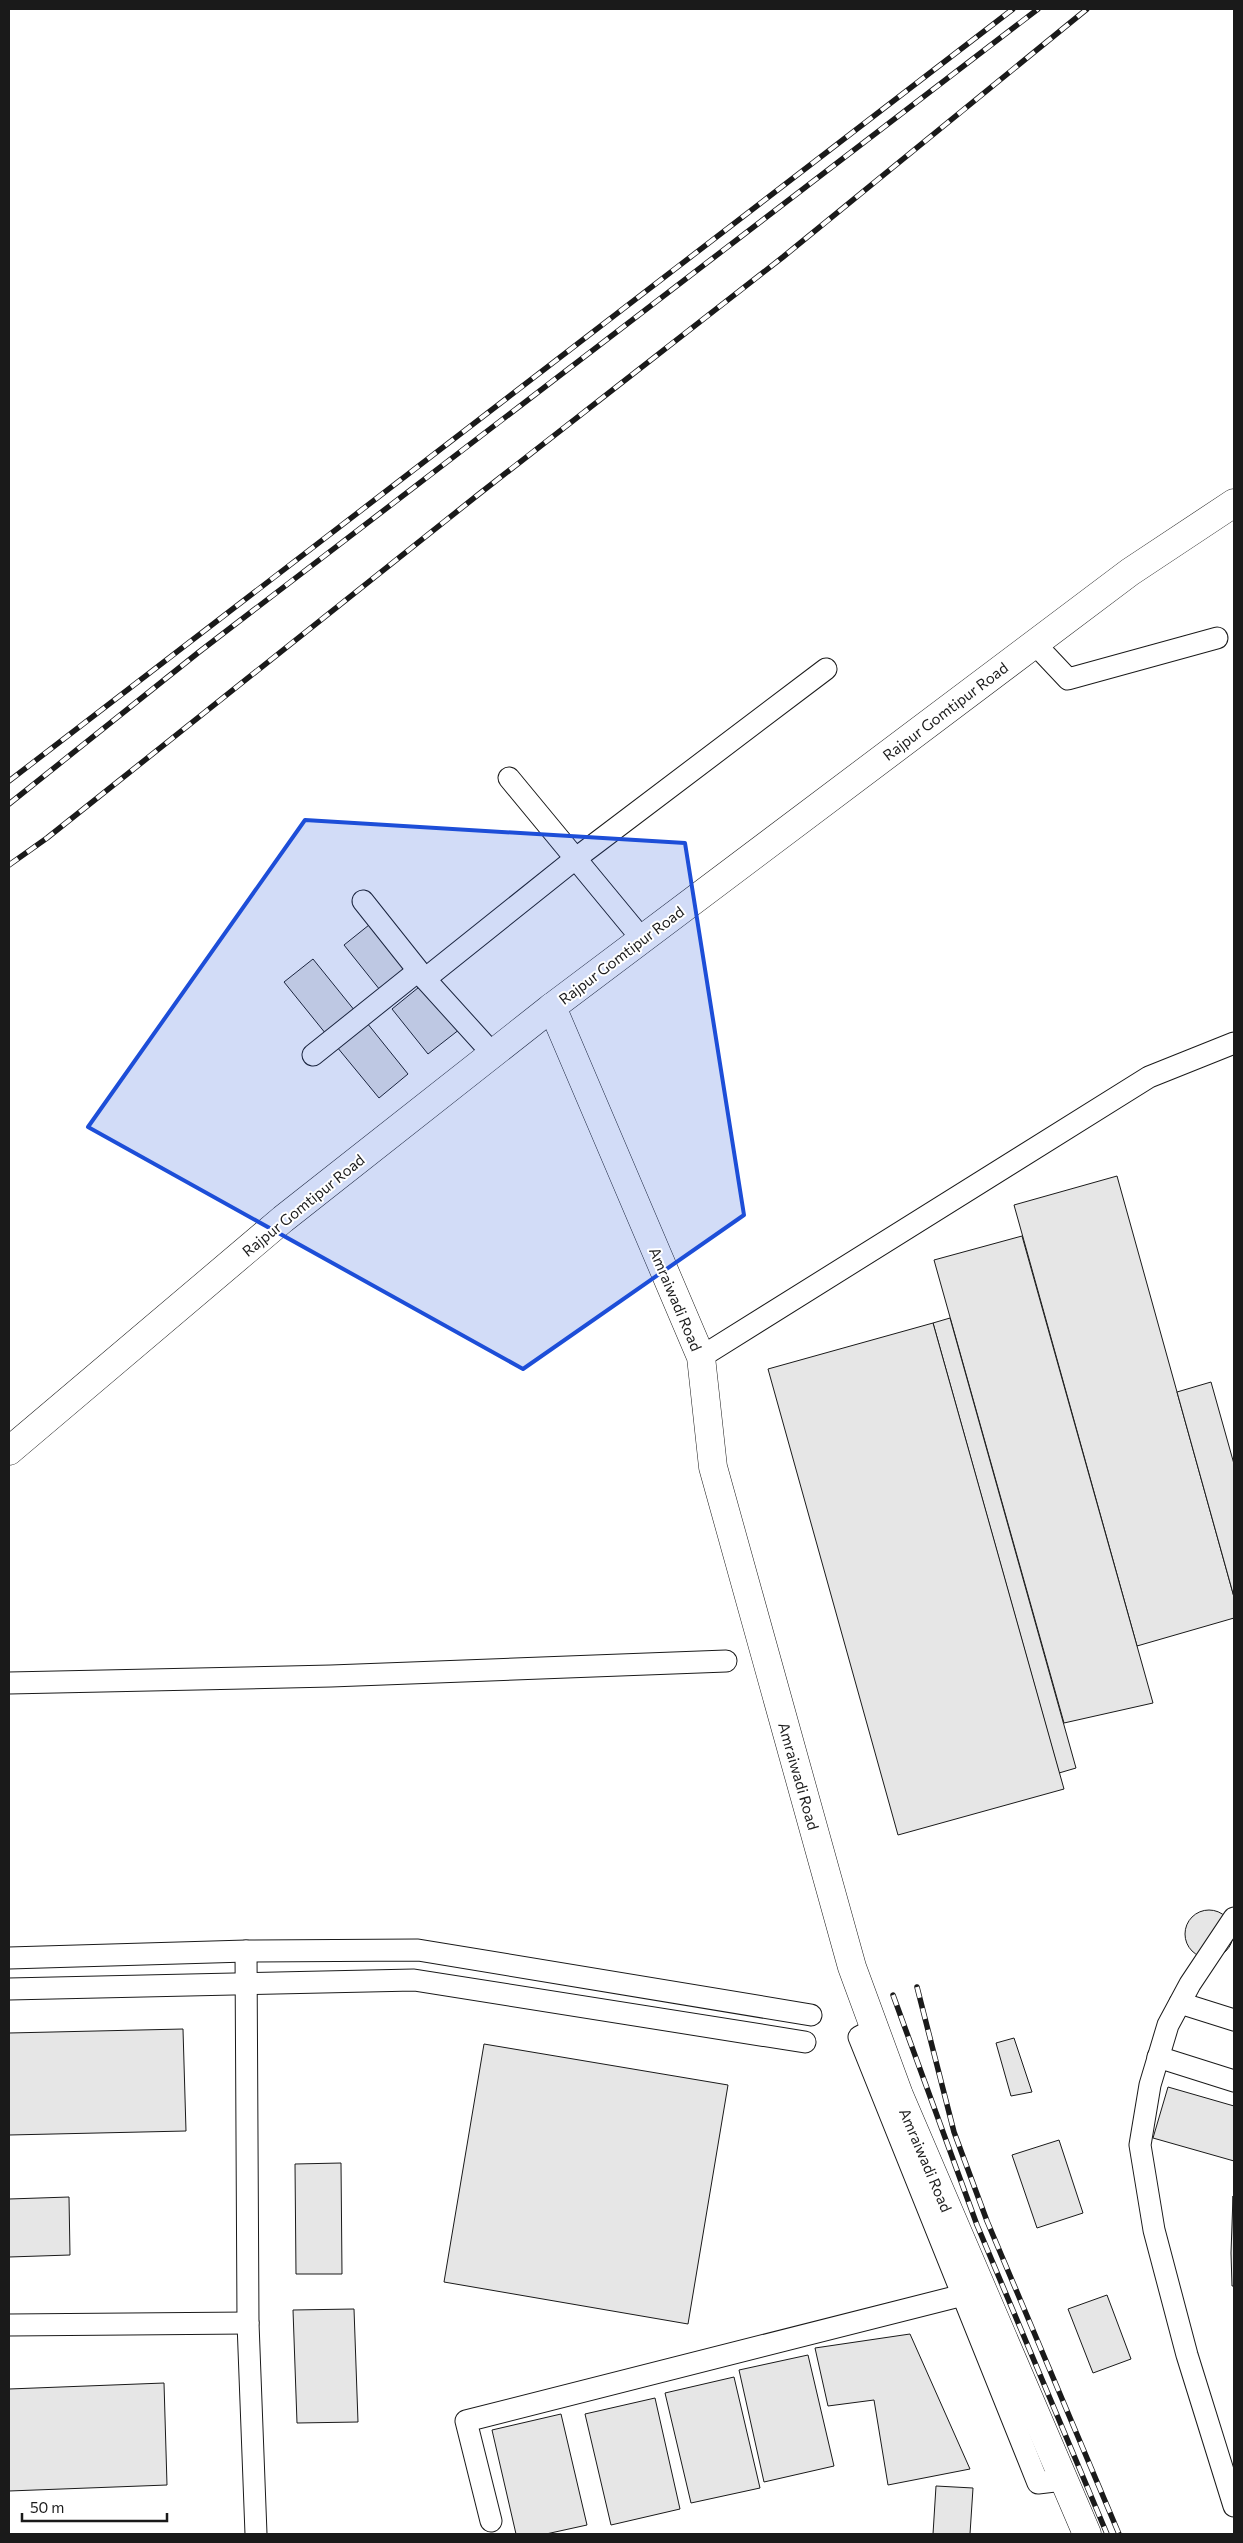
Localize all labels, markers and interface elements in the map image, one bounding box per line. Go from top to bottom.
street label: Rajpur Gomtipur Road [879,658,1011,764]
street label: Rajpur Gomtipur Road [555,902,687,1008]
street label: Rajpur Gomtipur Road [238,1150,368,1260]
street label: Amraiwadi Road [646,1244,706,1354]
street label: Amraiwadi Road [775,1720,823,1832]
street label: Amraiwadi Road [896,2105,956,2215]
scale bar [22,2490,168,2522]
text: 50 m [30,2498,64,2516]

